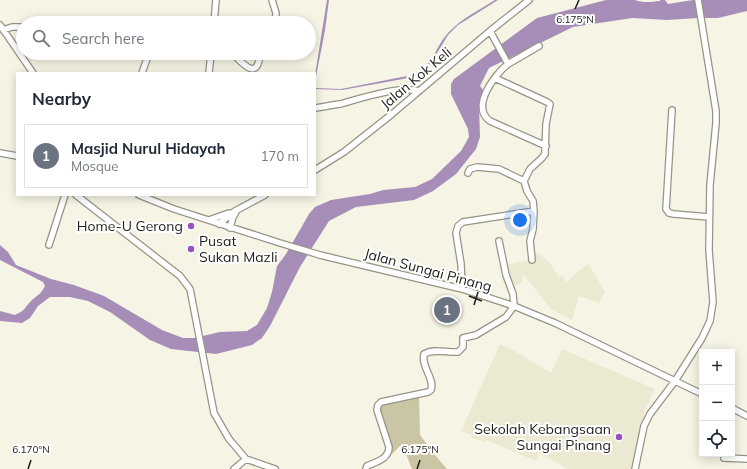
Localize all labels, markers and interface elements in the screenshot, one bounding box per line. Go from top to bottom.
text: 6.175°N [556,13,594,26]
search box [16,16,316,60]
icon: search [30,27,52,49]
text: Search here [62,29,144,48]
street label: Jalan Kok Keli [377,43,455,113]
text: Nearby [32,88,91,109]
text: Masjid Nurul Hidayah [71,139,226,158]
text: 1 [42,148,50,164]
text: 170 m [261,148,299,164]
text: Mosque [71,158,118,174]
your location [510,210,530,230]
place label: Home-U Gerong [77,217,183,235]
marker: Home-U Gerong [186,221,196,231]
place label: Pusat Sukan Mazli [199,232,278,266]
marker: Pusat Sukan Mazli [186,244,196,254]
street label: Jalan Sungai Pinang [362,244,494,296]
pin: 1 [434,295,460,325]
map controls [699,349,735,457]
button: + [699,349,735,385]
button: − [699,385,735,421]
place label: Sekolah Kebangsaan Sungai Pinang [474,420,611,454]
button: locate [699,421,735,457]
marker: Sekolah Kebangsaan Sungai Pinang [614,432,624,442]
text: 6.170°N [12,443,50,456]
text: 6.175°N [401,443,439,456]

